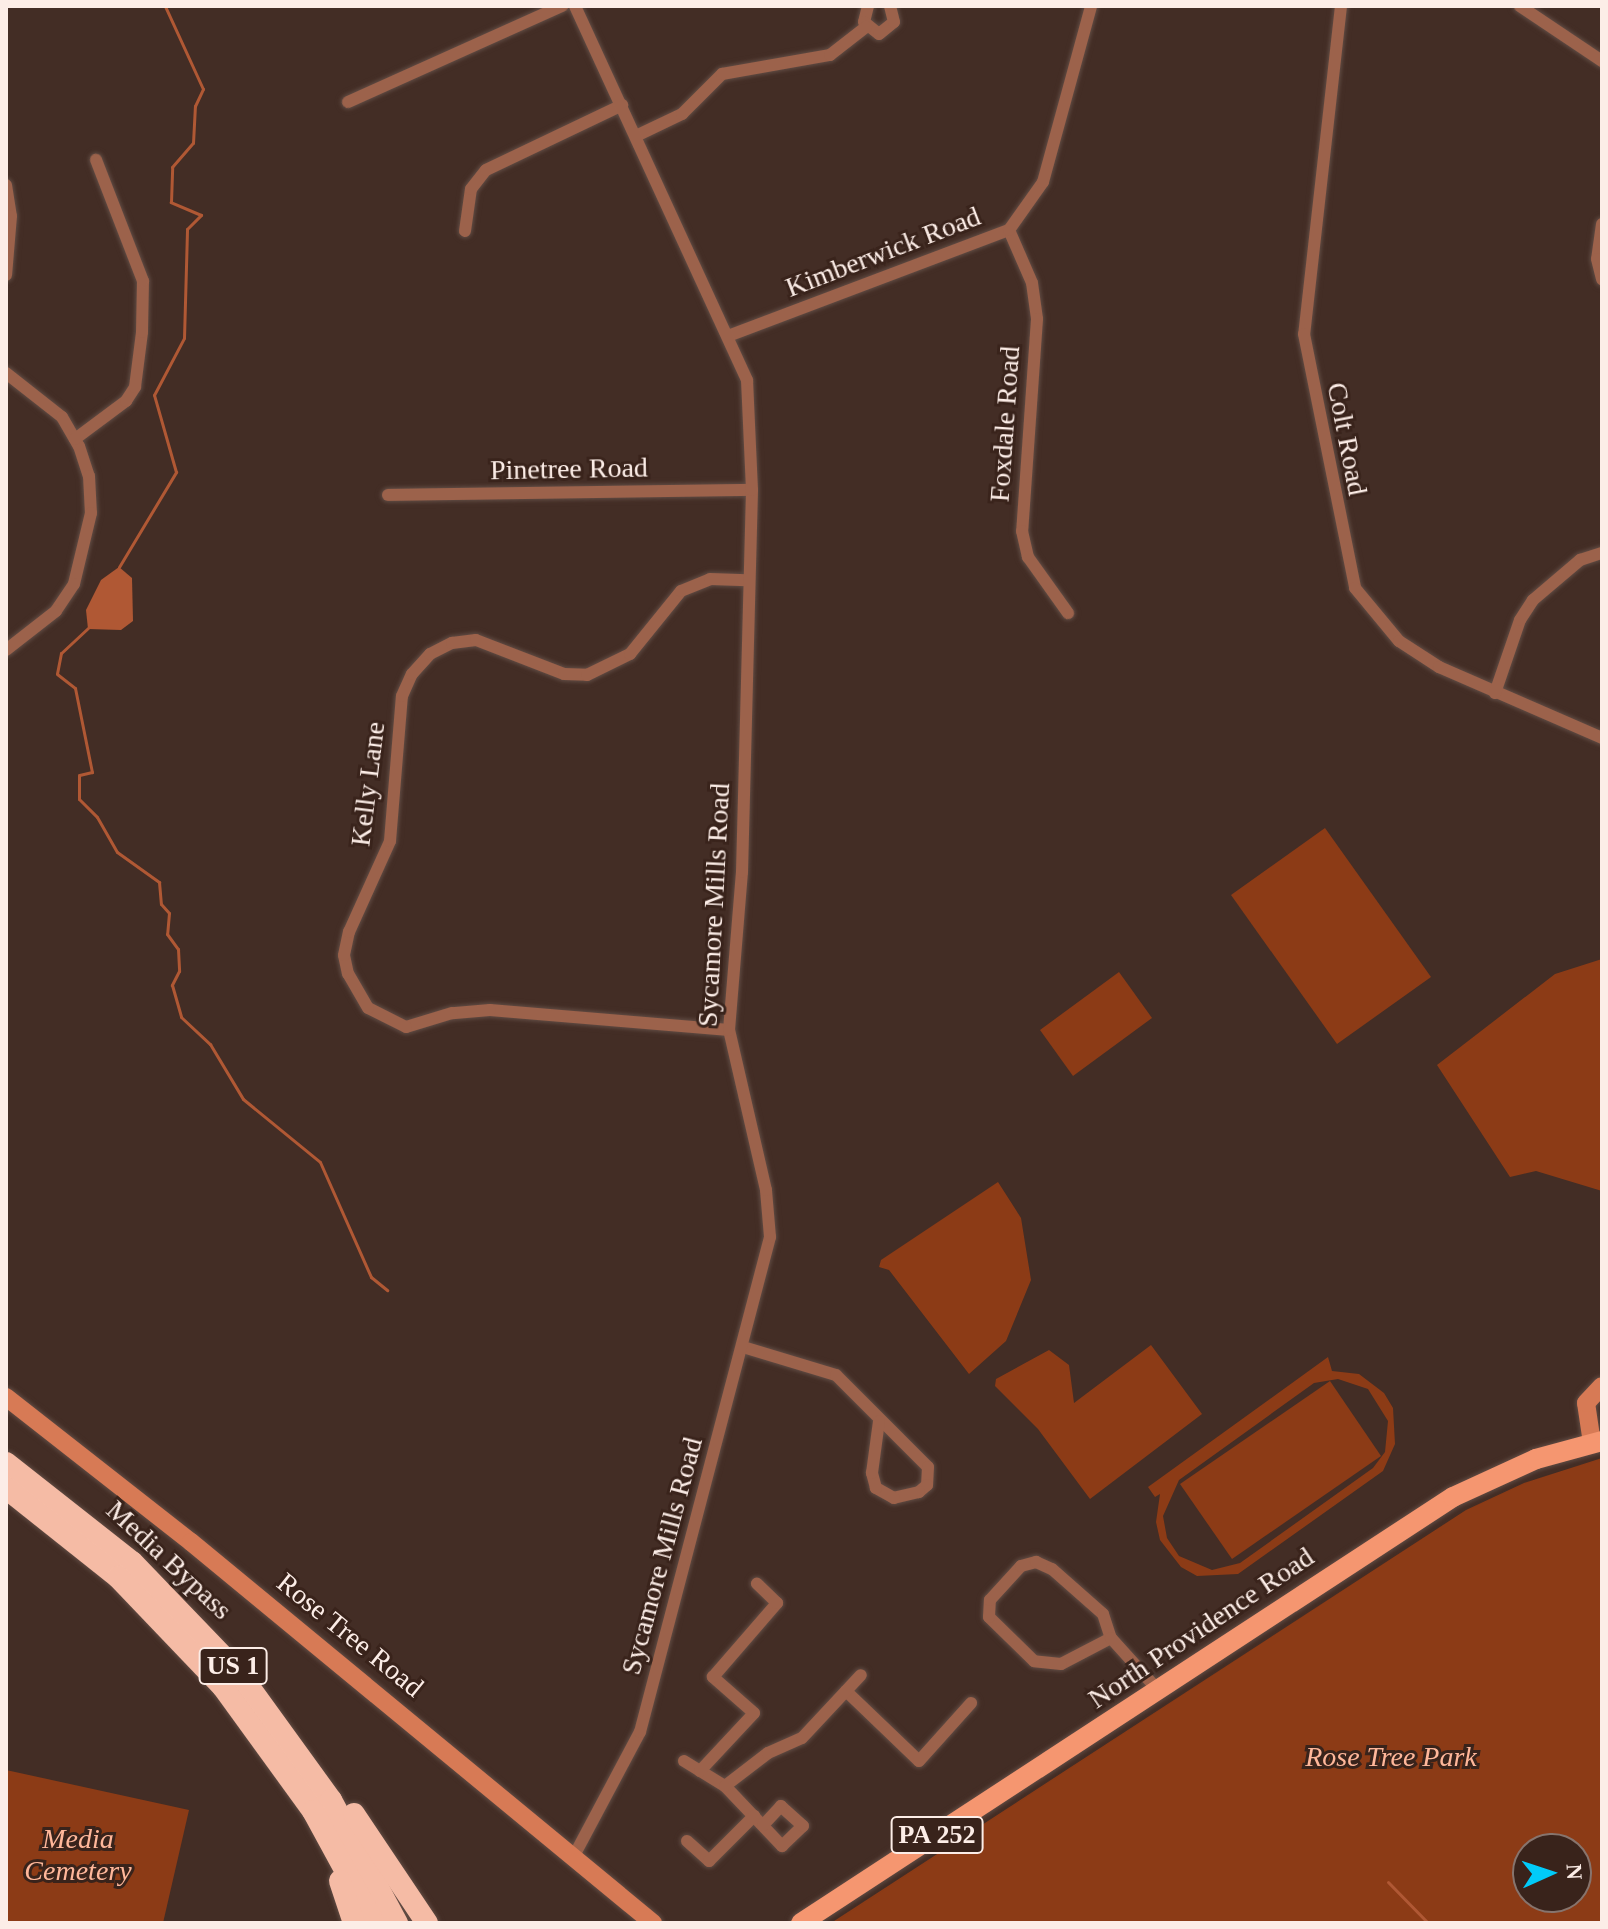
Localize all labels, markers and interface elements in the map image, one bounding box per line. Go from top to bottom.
street label: Kimberwick Road [781,199,985,305]
street label: Foxdale Road [983,345,1027,503]
street label: Colt Road [1320,380,1374,498]
street label: Pinetree Road [490,451,648,487]
street label: Kelly Lane [344,720,392,848]
street label: Sycamore Mills Road [691,782,737,1028]
street label: Sycamore Mills Road [614,1434,710,1678]
street label: Media Bypass [99,1493,239,1627]
street label: North Providence Road [1082,1540,1320,1716]
street label: Rose Tree Road [270,1565,430,1705]
road number: US 1 [197,1644,269,1688]
park label: Rose Tree Park [1305,1740,1477,1774]
road number: PA 252 [889,1813,985,1857]
park label: Media Cemetery [24,1822,132,1888]
north arrow [1512,1833,1592,1913]
text: N [1562,1863,1587,1880]

